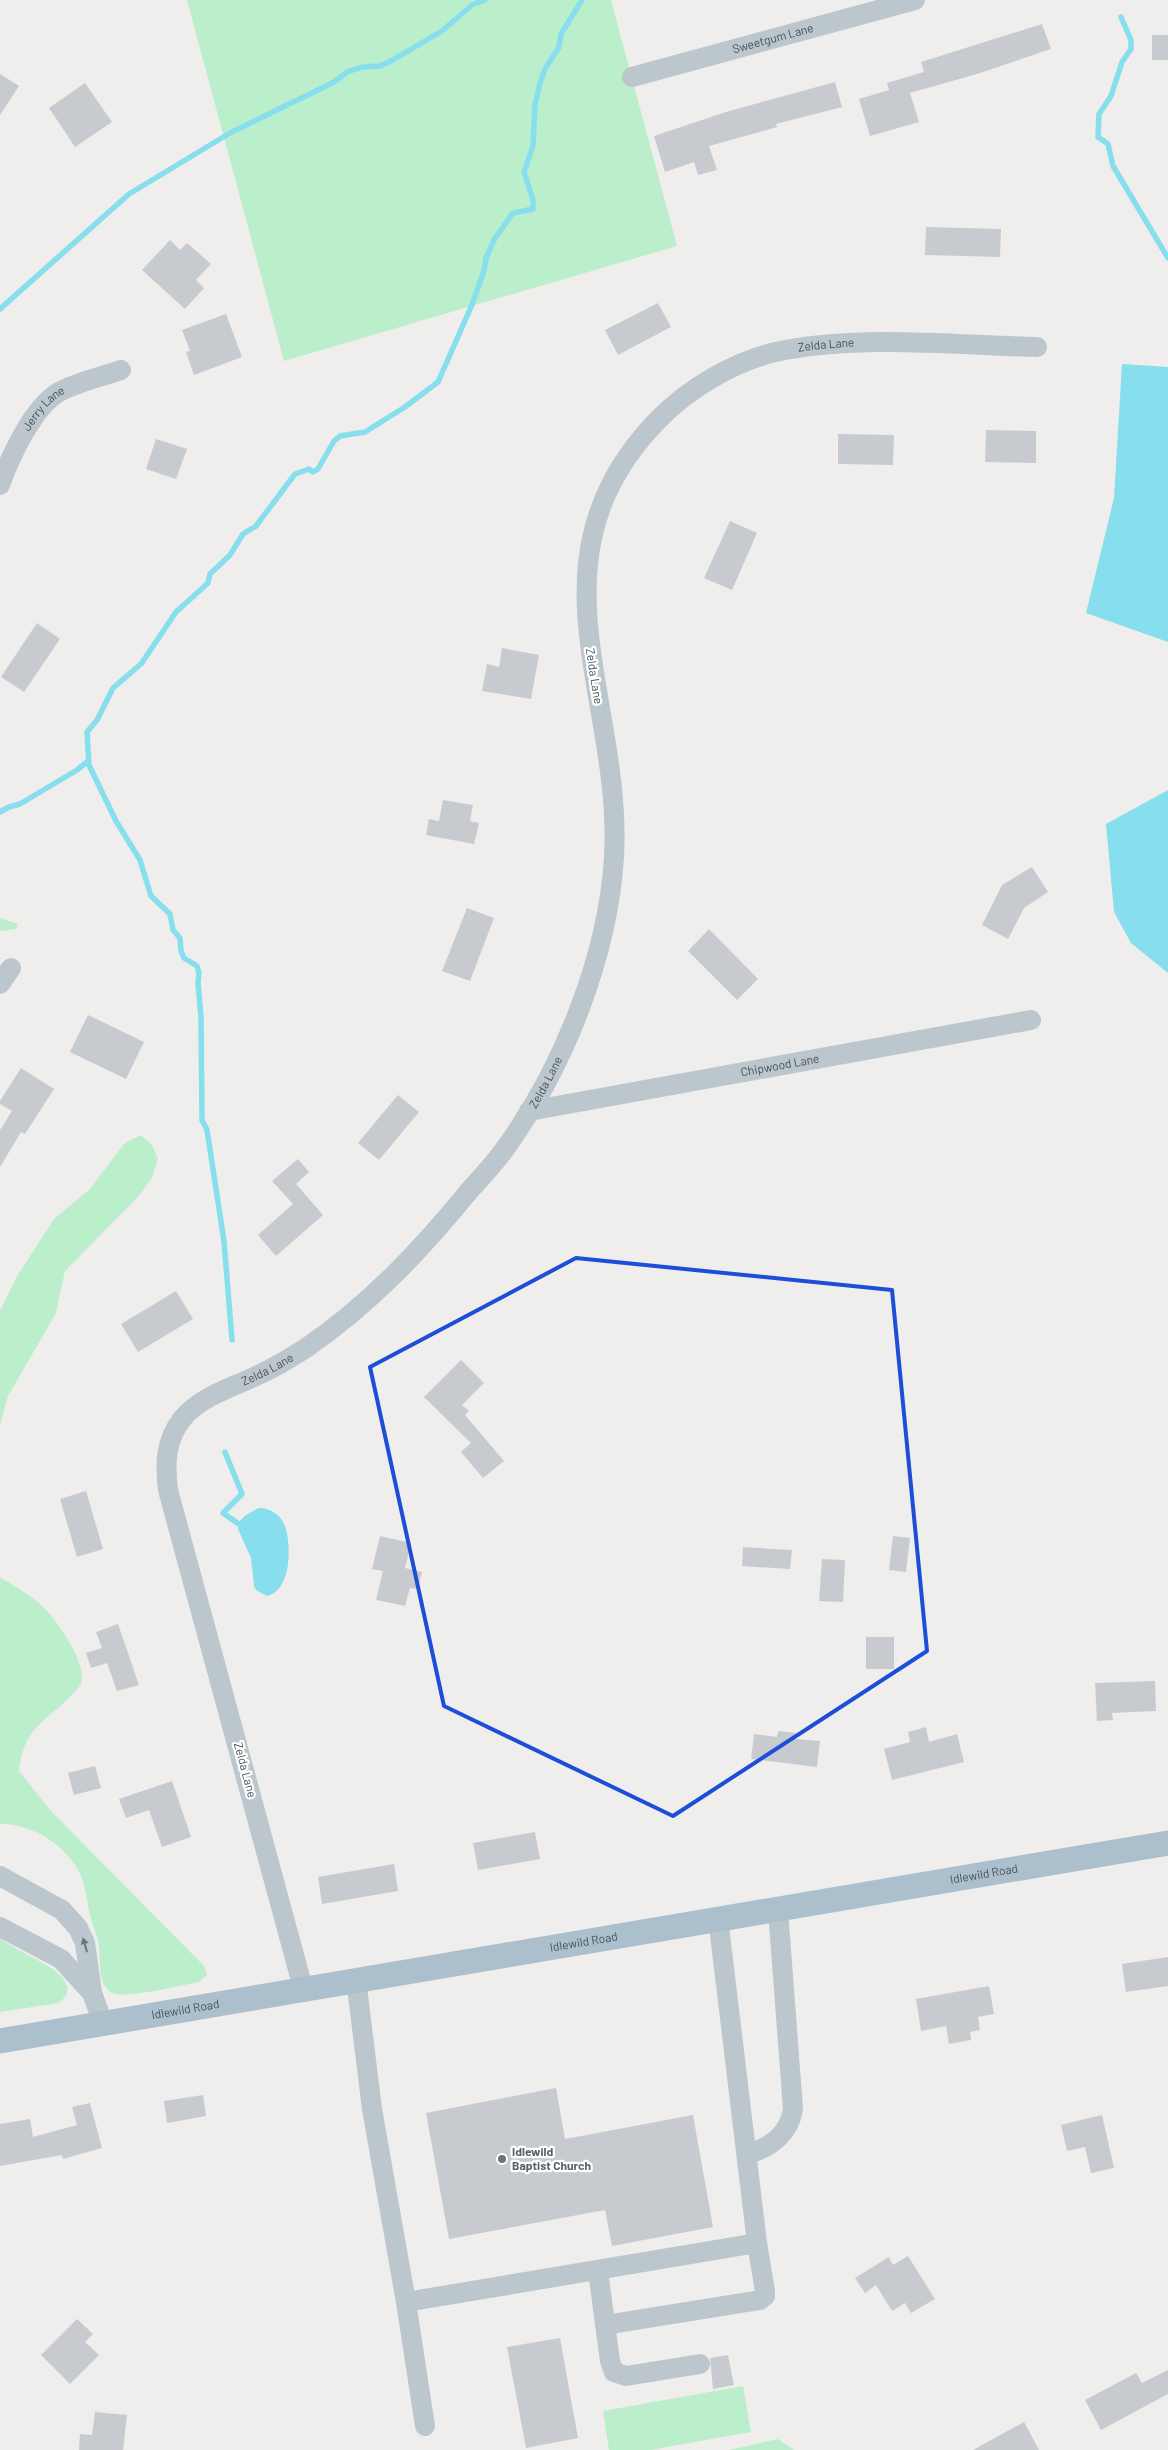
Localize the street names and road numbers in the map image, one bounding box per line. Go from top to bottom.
street label: Sweetgum Lane [731,20,815,55]
street label: Zelda Lane [797,335,855,354]
street label: Jerry Lane [19,382,66,433]
street label: Zelda Lane [584,647,606,705]
street label: Chipwood Lane [739,1051,820,1079]
street label: Zelda Lane [525,1054,564,1110]
street label: Zelda Lane [239,1350,296,1388]
street label: Zelda Lane [232,1741,260,1799]
street label: Idlewild Road [949,1861,1019,1886]
street label: Idlewild Road [548,1928,619,1954]
street label: Idlewild Road [150,1996,220,2021]

